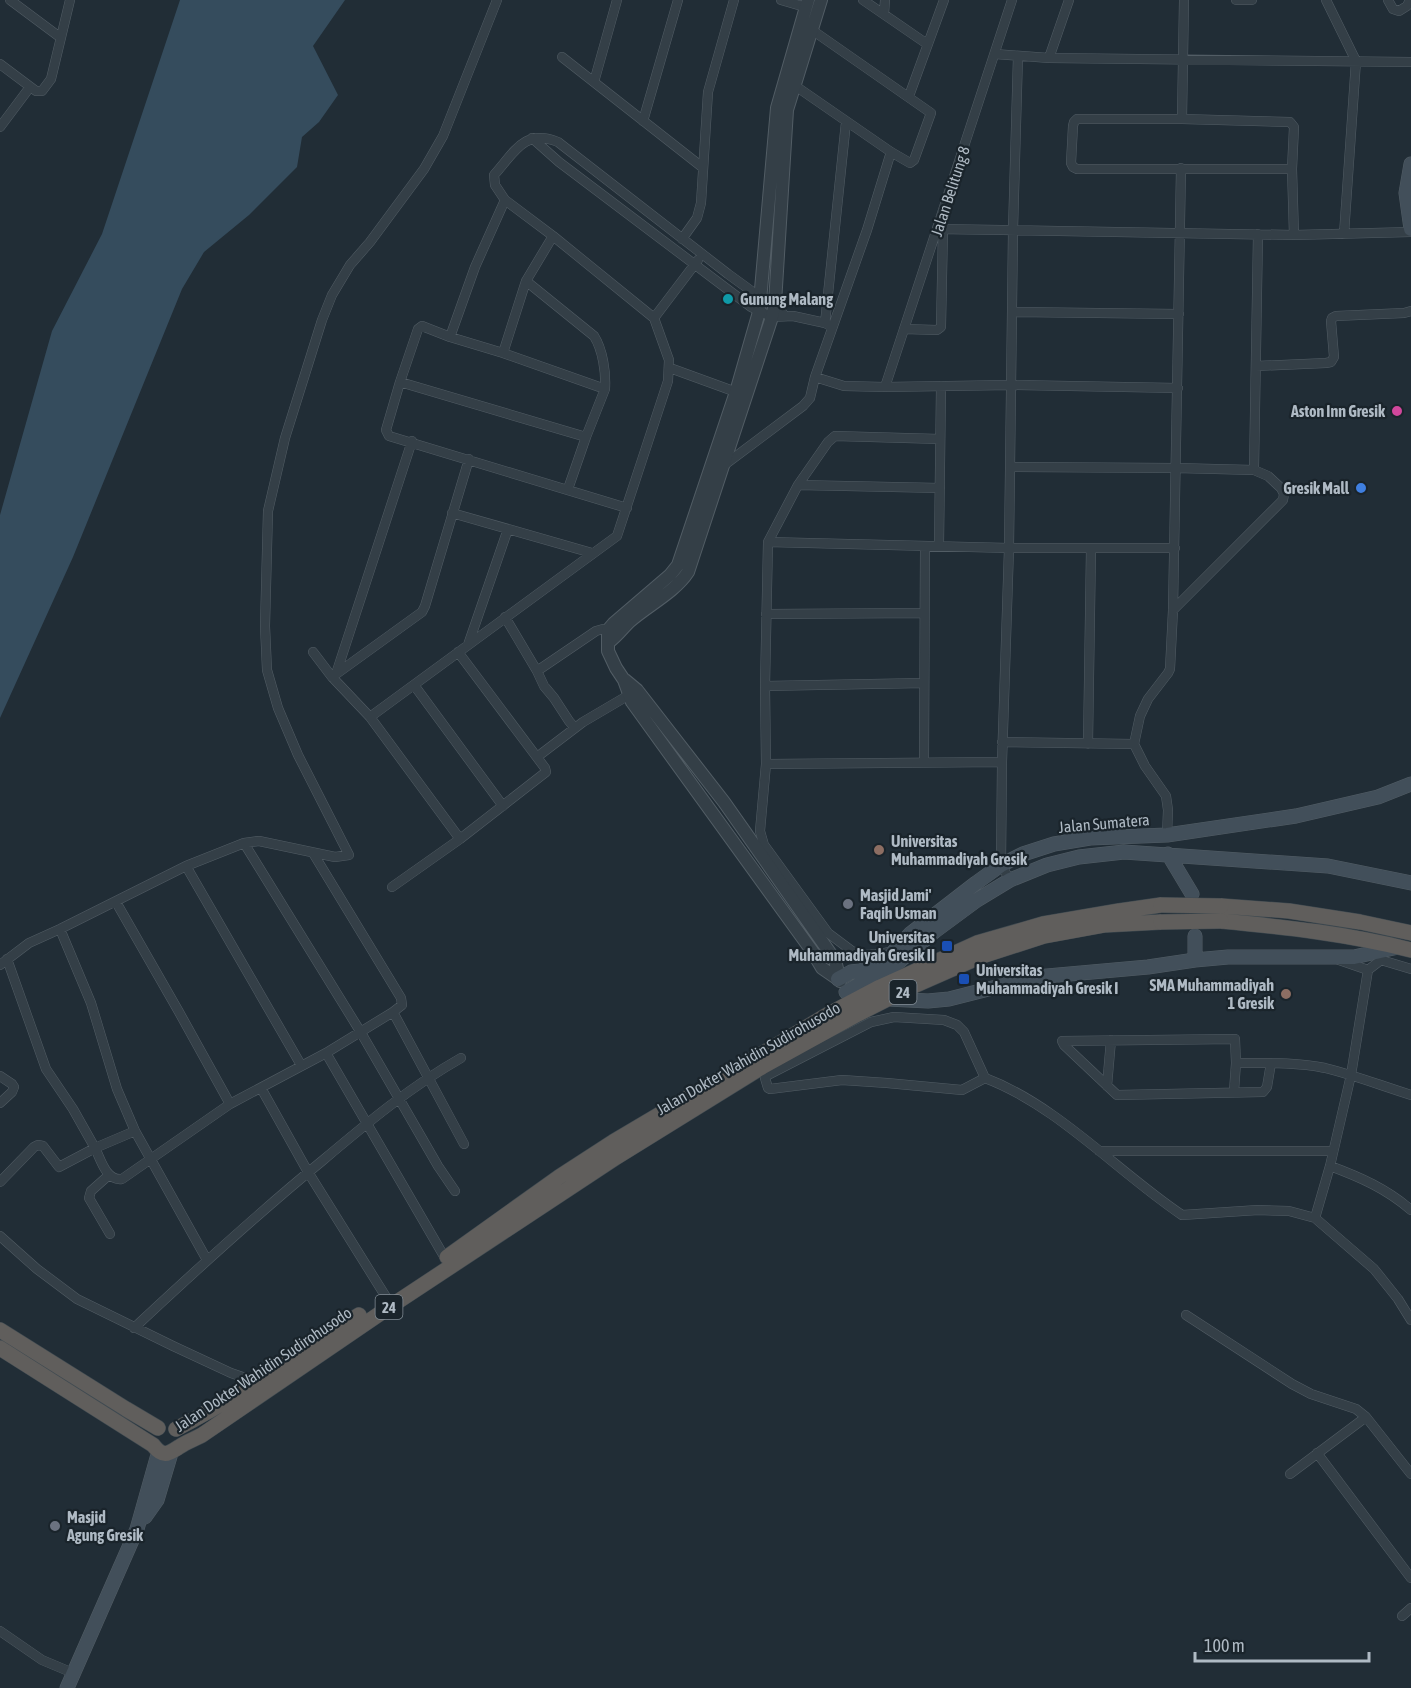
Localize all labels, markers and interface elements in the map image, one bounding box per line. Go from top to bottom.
street label: Jalan Belitung 8 [927,144,974,239]
place label: Gunung Malang [740,290,833,308]
marker: Gunung Malang [721,292,735,306]
place label: Aston Inn Gresik [1290,402,1386,420]
marker: Aston Inn Gresik [1390,404,1404,418]
place label: Gresik Mall [1283,479,1350,497]
marker: Gresik Mall [1354,481,1368,495]
street label: Jalan Sumatera [1058,810,1150,836]
place label: Universitas Muhammadiyah Gresik [891,832,1028,868]
marker: Universitas Muhammadiyah Gresik [872,843,886,857]
place label: Masjid Jami' Faqih Usman [860,886,937,922]
marker: Masjid Jami' Faqih Usman [841,897,855,911]
place label: Universitas Muhammadiyah Gresik II [789,928,935,964]
marker: Universitas Muhammadiyah Gresik II [940,939,954,953]
place label: Universitas Muhammadiyah Gresik I [976,961,1118,997]
marker: Universitas Muhammadiyah Gresik I [957,972,971,986]
place label: SMA Muhammadiyah 1 Gresik [1150,976,1275,1012]
road number: 24 [890,980,916,1004]
marker: SMA Muhammadiyah 1 Gresik [1279,987,1293,1001]
street label: Jalan Dokter Wahidin Sudirohusodo [653,998,843,1118]
road number: 24 [376,1295,402,1319]
street label: Jalan Dokter Wahidin Sudirohusodo [171,1303,355,1435]
place label: Masjid Agung Gresik [66,1508,144,1544]
marker: Masjid Agung Gresik [48,1519,62,1533]
scale bar [1195,1625,1369,1663]
text: 100 m [1204,1635,1245,1656]

